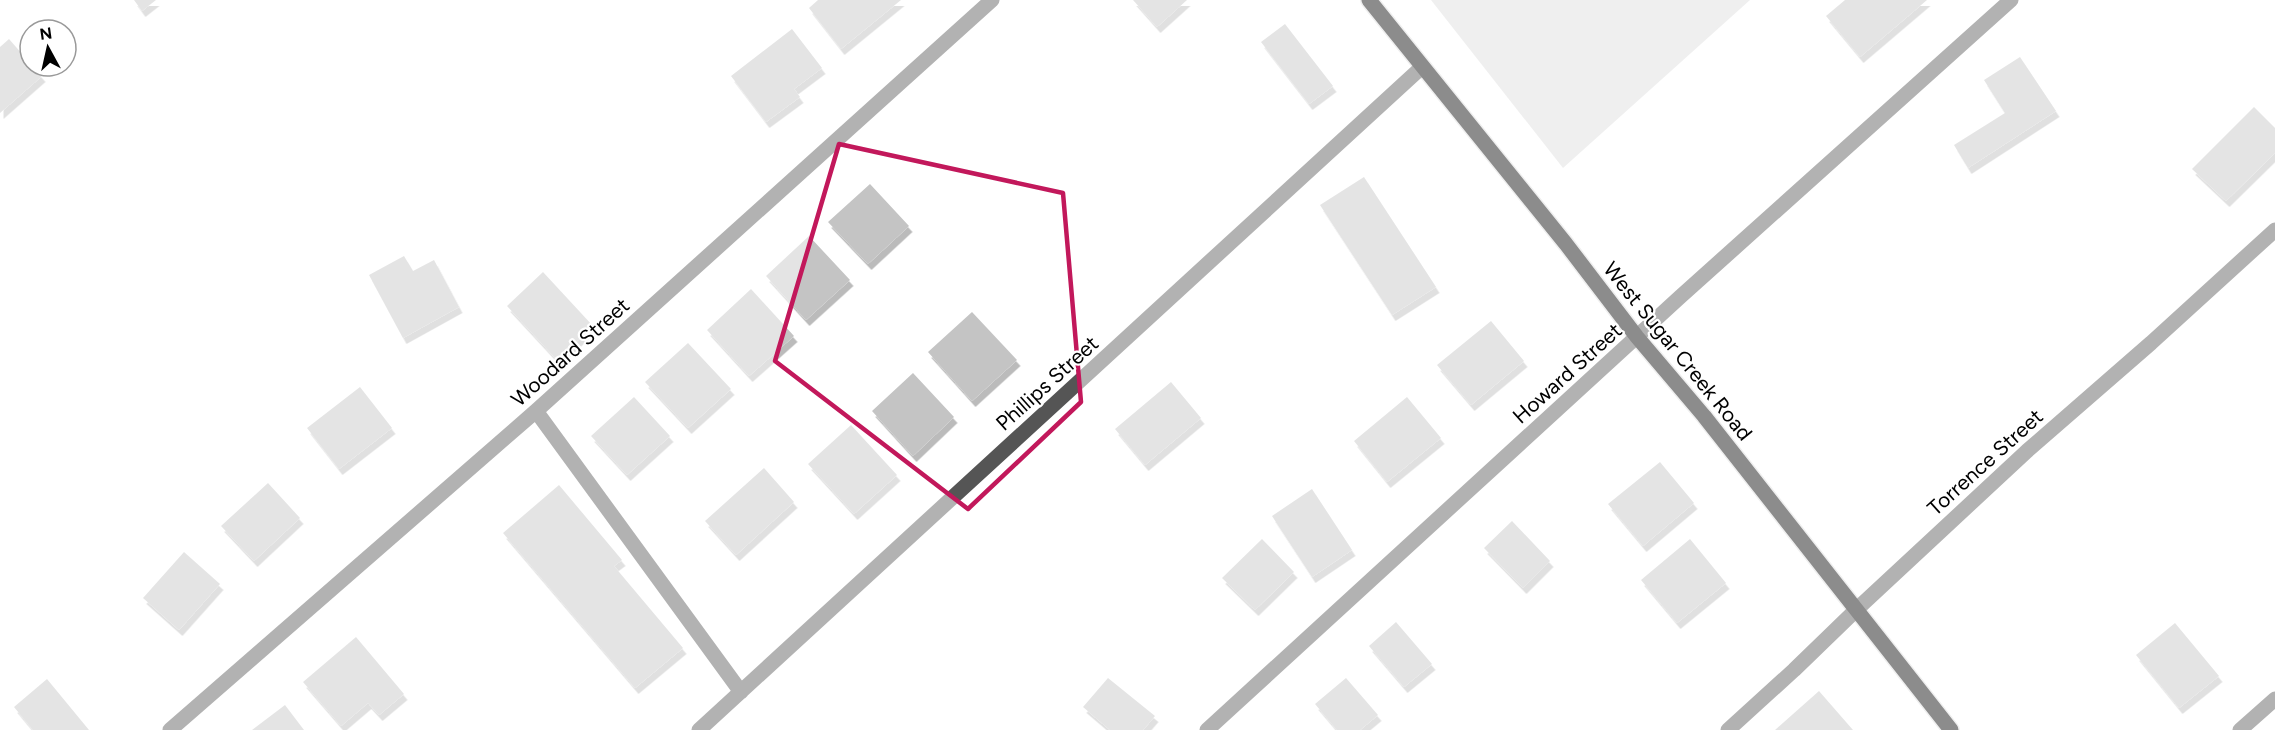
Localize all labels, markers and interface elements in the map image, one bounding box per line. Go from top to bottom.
north arrow [18,18,78,78]
text: N [39,23,53,44]
street label: West Sugar Creek Road [1598,257,1758,445]
street label: Woodard Street [506,292,634,412]
street label: Howard Street [1507,318,1627,428]
street label: Phillips Street [991,330,1103,435]
street label: Torrence Street [1922,404,2048,520]

